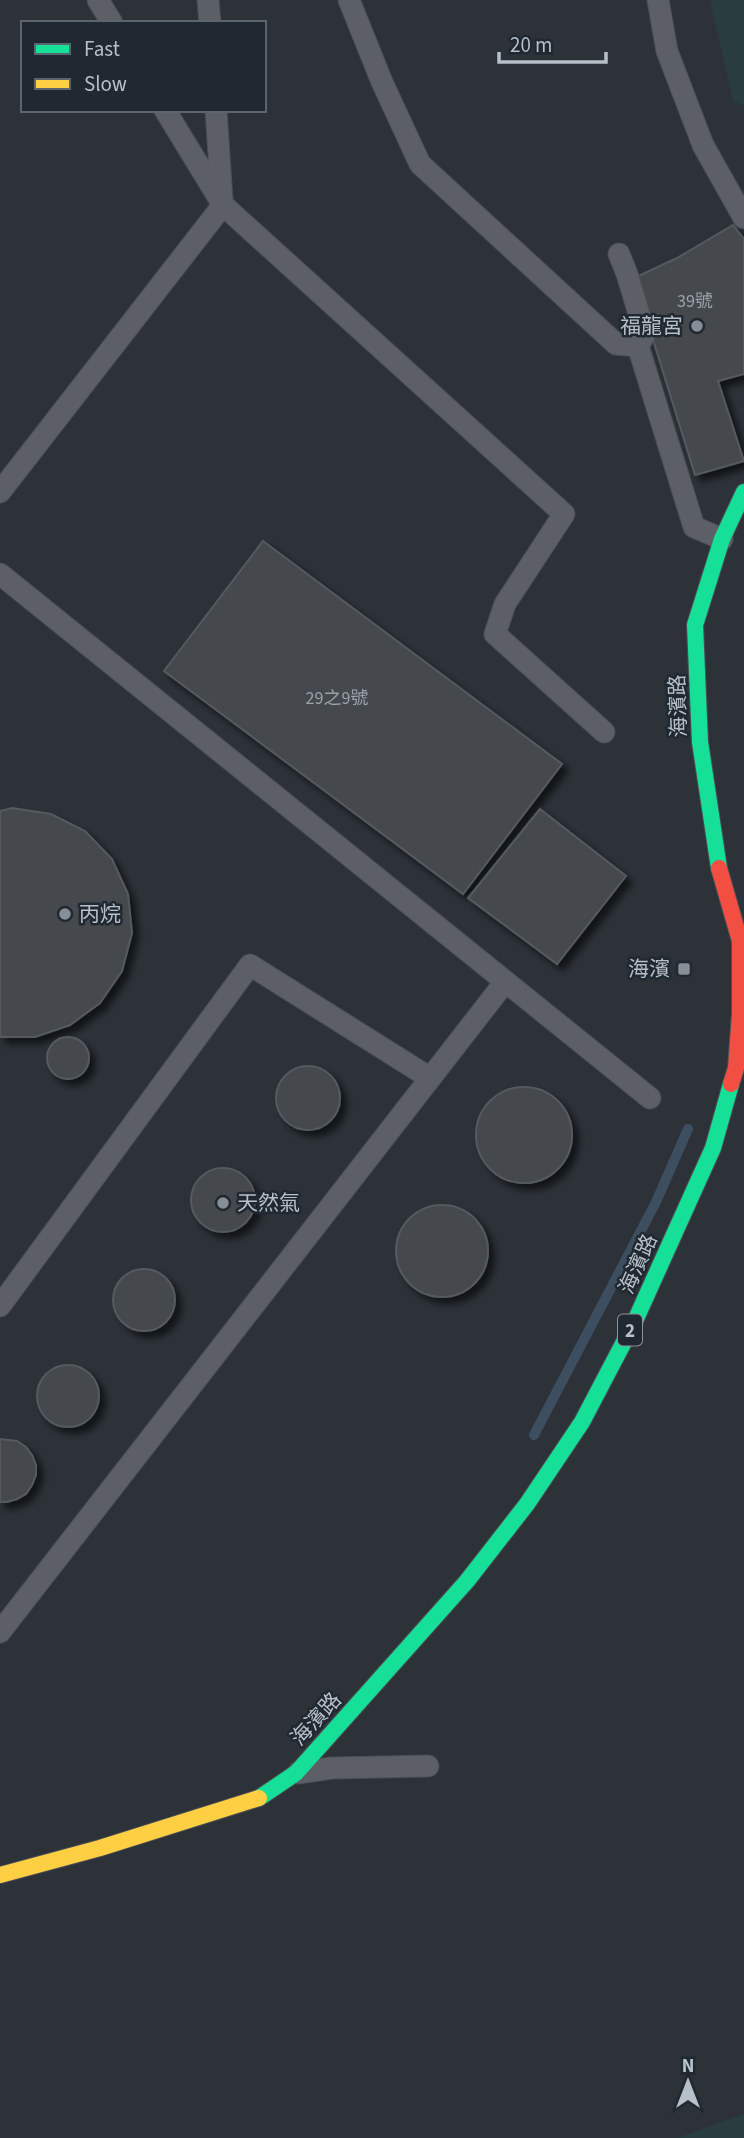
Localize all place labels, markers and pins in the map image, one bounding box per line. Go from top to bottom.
place label: 福龍宮 [620,311,683,341]
marker: 福龍宮 [689,318,705,334]
place label: 丙烷 [79,899,121,929]
marker: 丙烷 [57,906,73,922]
place label: 海濱 [628,954,670,984]
marker: 海濱 [676,961,692,977]
place label: 天然氣 [237,1188,300,1218]
marker: 天然氣 [215,1195,231,1211]

